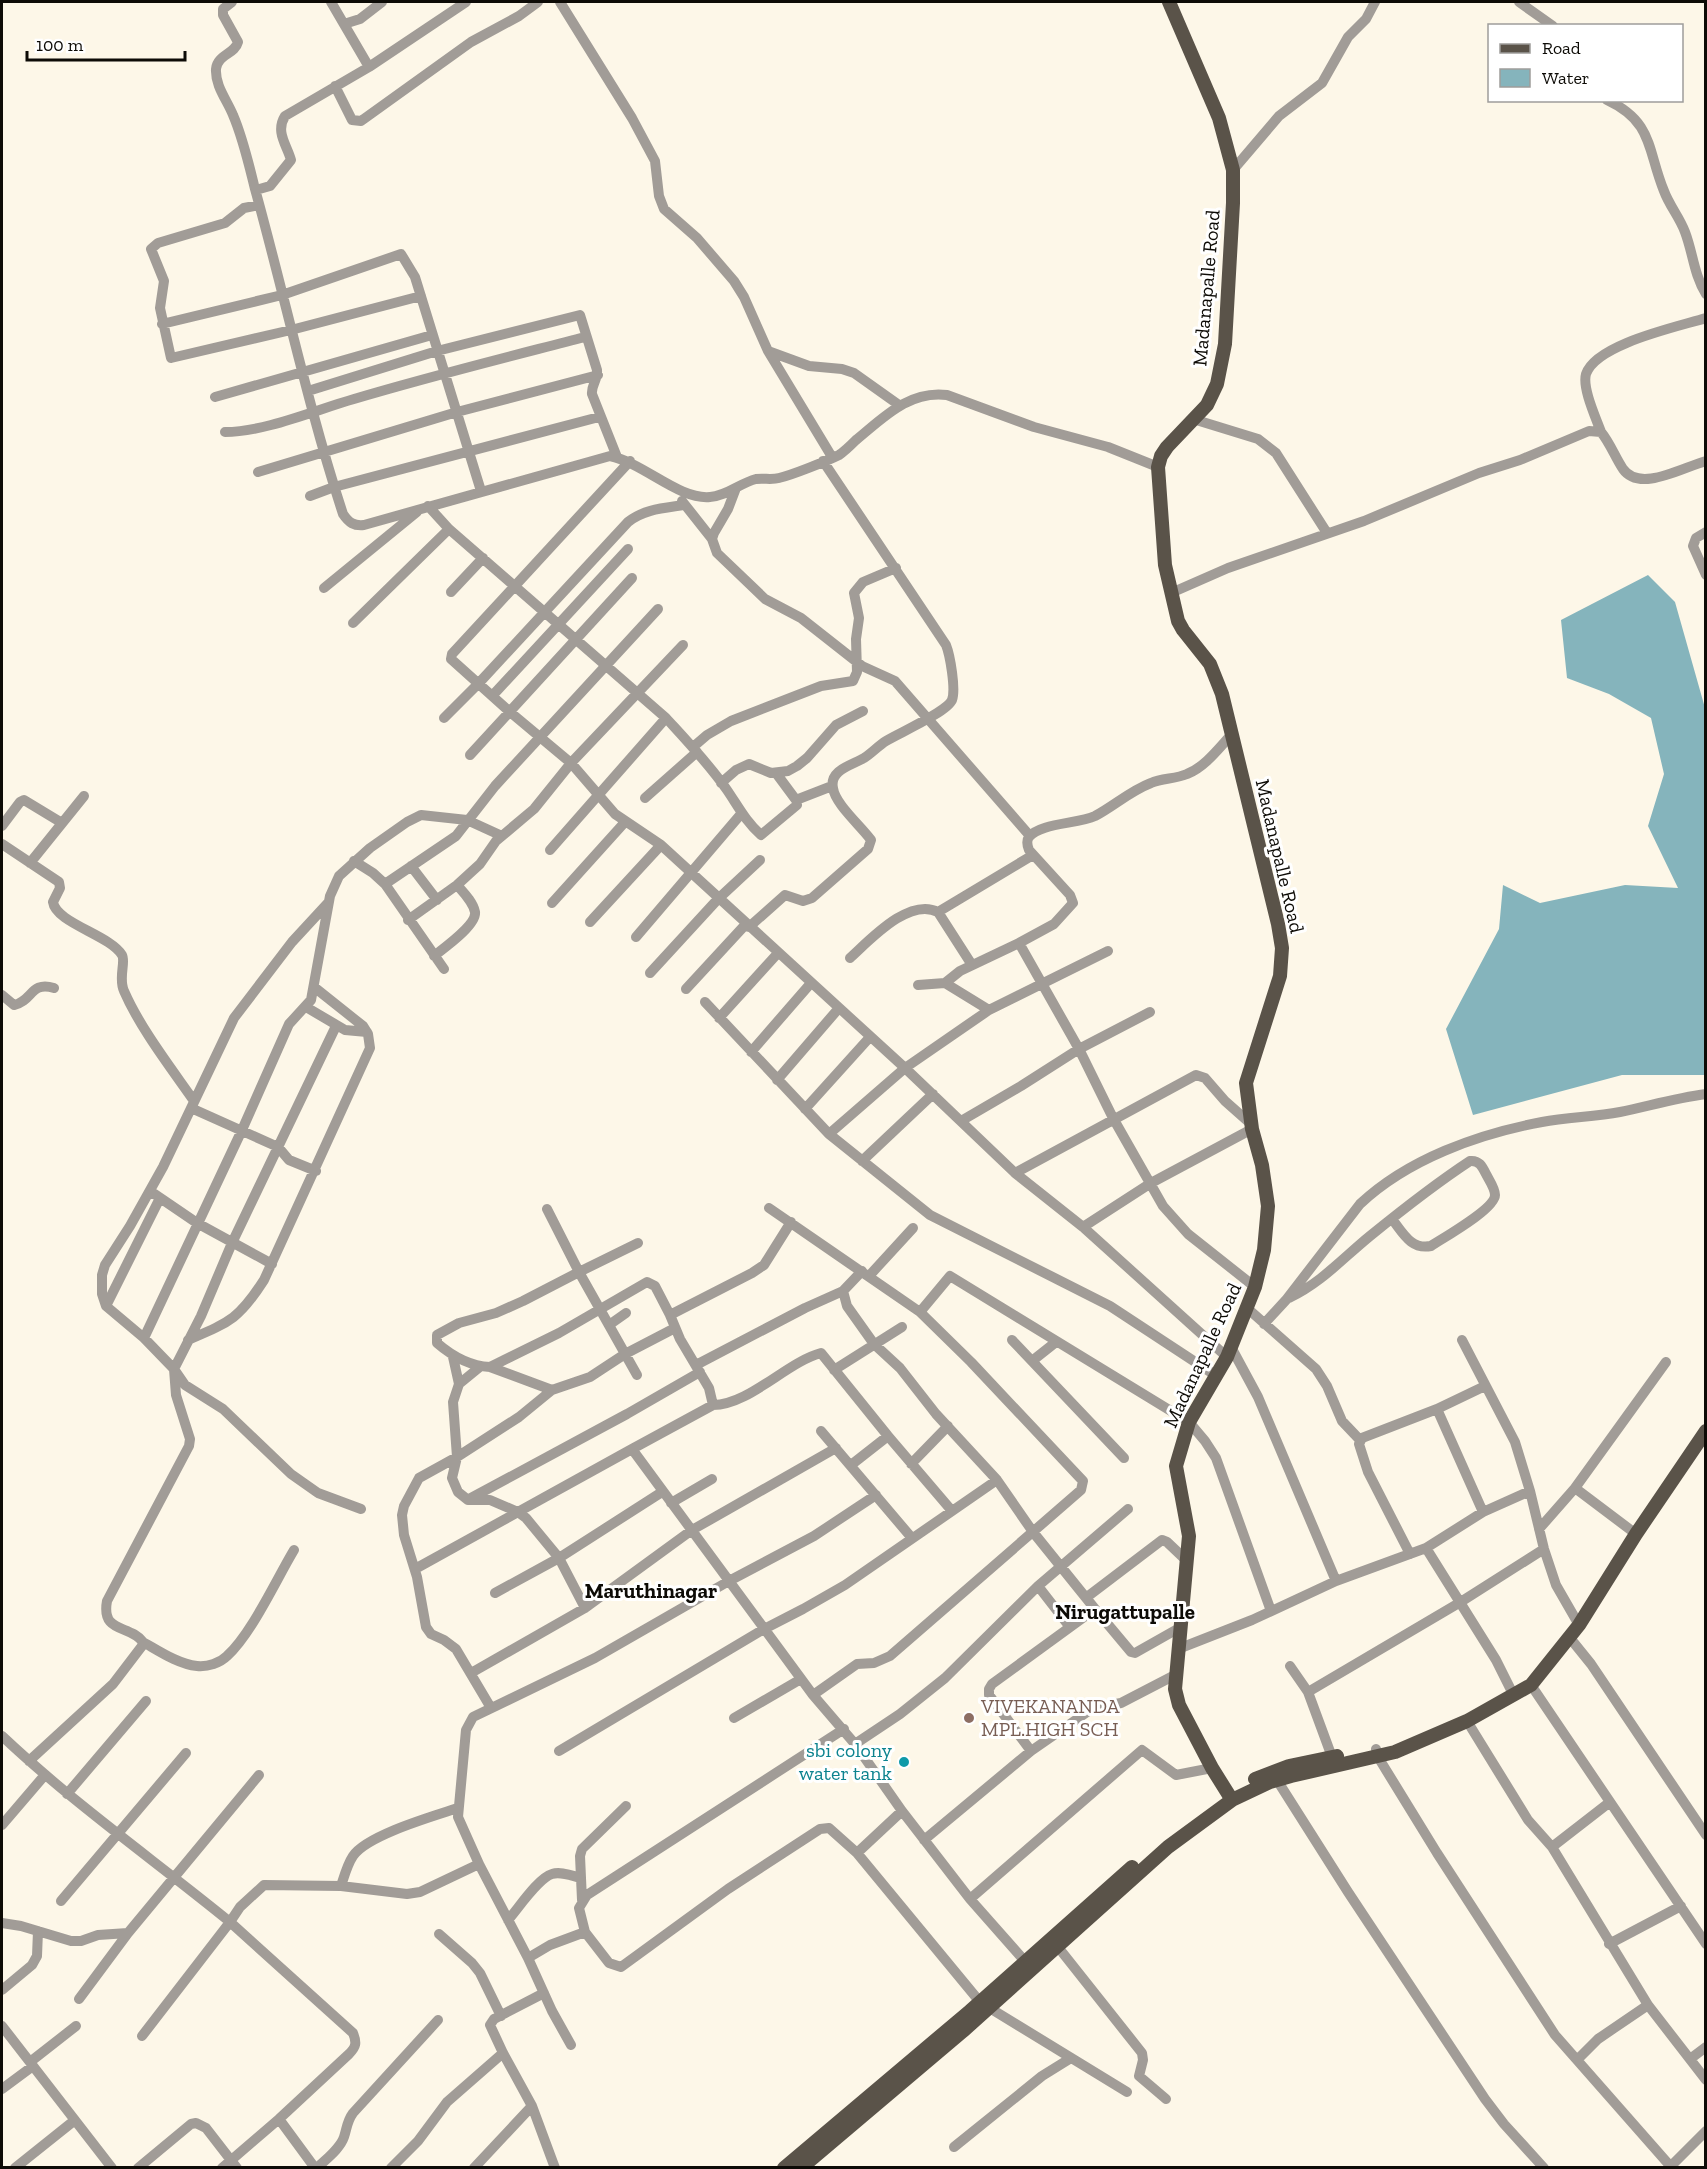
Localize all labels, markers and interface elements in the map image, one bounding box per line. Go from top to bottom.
scale bar [27,24,184,62]
legend [1488,24,1683,102]
text: 100 m [36,34,84,56]
text: Road [1542,37,1581,59]
text: Water [1542,67,1589,89]
street label: Madanapalle Road [1187,209,1225,367]
street label: Madanapalle Road [1251,777,1309,935]
street label: Madanapalle Road [1158,1279,1246,1431]
district label: Maruthinagar [585,1578,717,1603]
district label: Nirugattupalle [1055,1599,1195,1624]
place label: VIVEKANANDA MPL.HIGH SCH [980,1694,1120,1741]
marker: VIVEKANANDA MPL.HIGH SCH [962,1711,976,1725]
place label: sbi colony water tank [799,1738,893,1785]
marker: sbi colony water tank [897,1755,911,1769]

